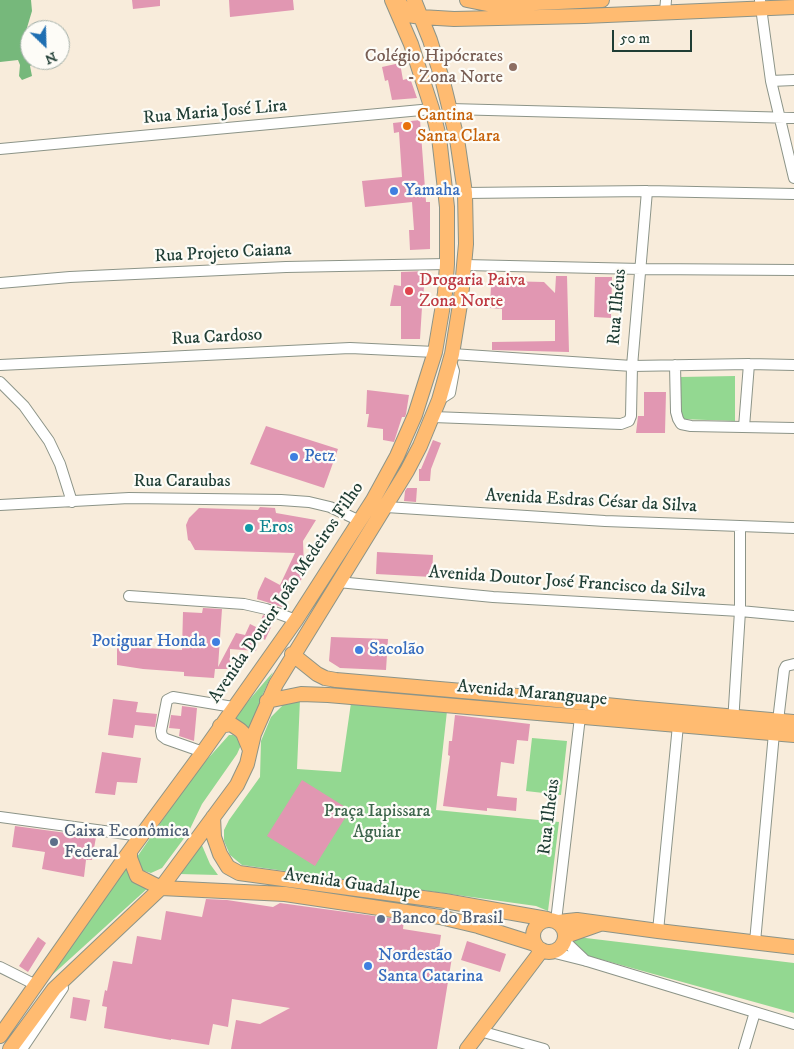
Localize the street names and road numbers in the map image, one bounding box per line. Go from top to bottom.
street label: Rua Maria José Lira [142,96,288,130]
street label: Rua Projeto Caiana [154,240,292,268]
street label: Rua Ilhéus [604,268,632,346]
street label: Rua Cardoso [171,325,263,351]
street label: Rua Caraubas [134,471,230,493]
street label: Avenida Doutor João Medeiros Filho [205,478,369,708]
street label: Avenida Esdras César da Silva [485,486,697,518]
street label: Avenida Doutor José Francisco da Silva [428,563,706,603]
street label: Avenida Maranguape [456,677,608,711]
street label: Rua Ilhéus [535,778,565,856]
street label: Avenida Guadalupe [283,865,421,905]

